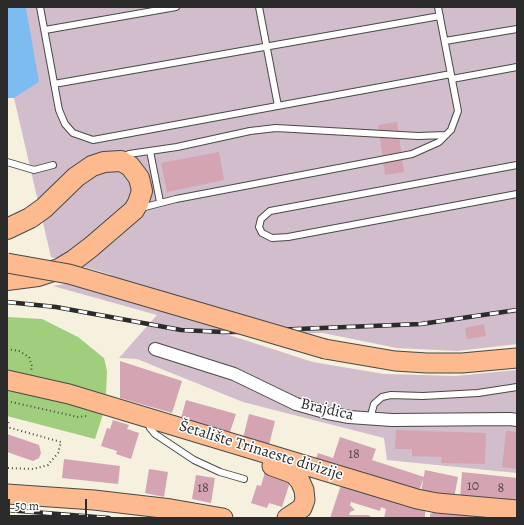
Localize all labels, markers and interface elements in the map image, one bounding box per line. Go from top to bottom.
street label: Brajdica [299,395,355,425]
street label: Šetalište Trinaeste divizije [177,417,345,485]
house number: 18 [348,447,360,463]
house number: 10 [467,479,479,495]
house number: 18 [197,481,209,497]
house number: 8 [498,481,504,497]
scale bar [10,491,89,517]
text: 50 m [15,498,39,514]

